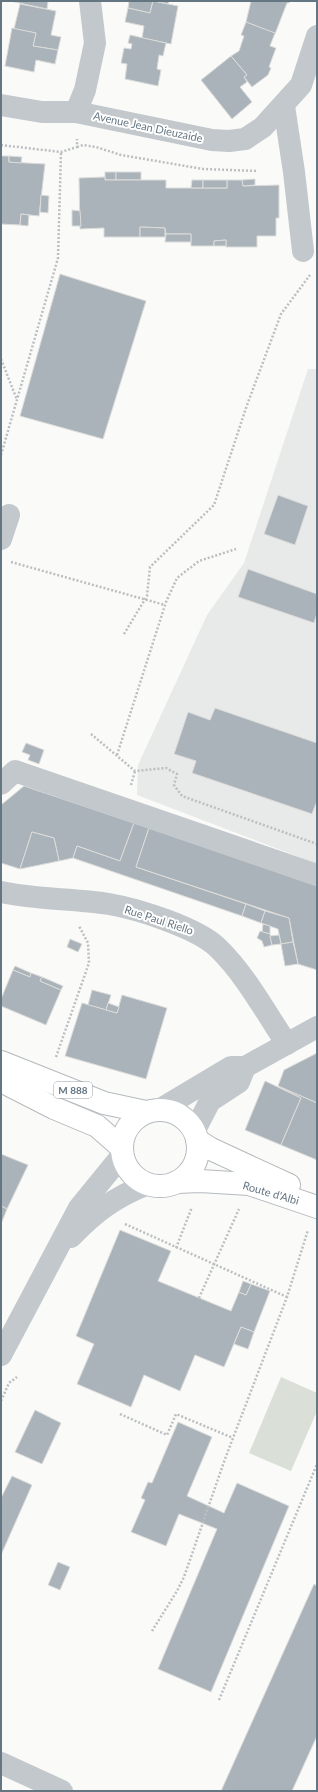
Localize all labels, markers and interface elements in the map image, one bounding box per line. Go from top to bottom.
street label: Avenue Jean Dieuzaide [92,109,204,144]
street label: Rue Paul Riello [123,902,195,937]
road number: M 888 [54,1082,92,1098]
street label: Route d'Albi [241,1178,301,1207]

